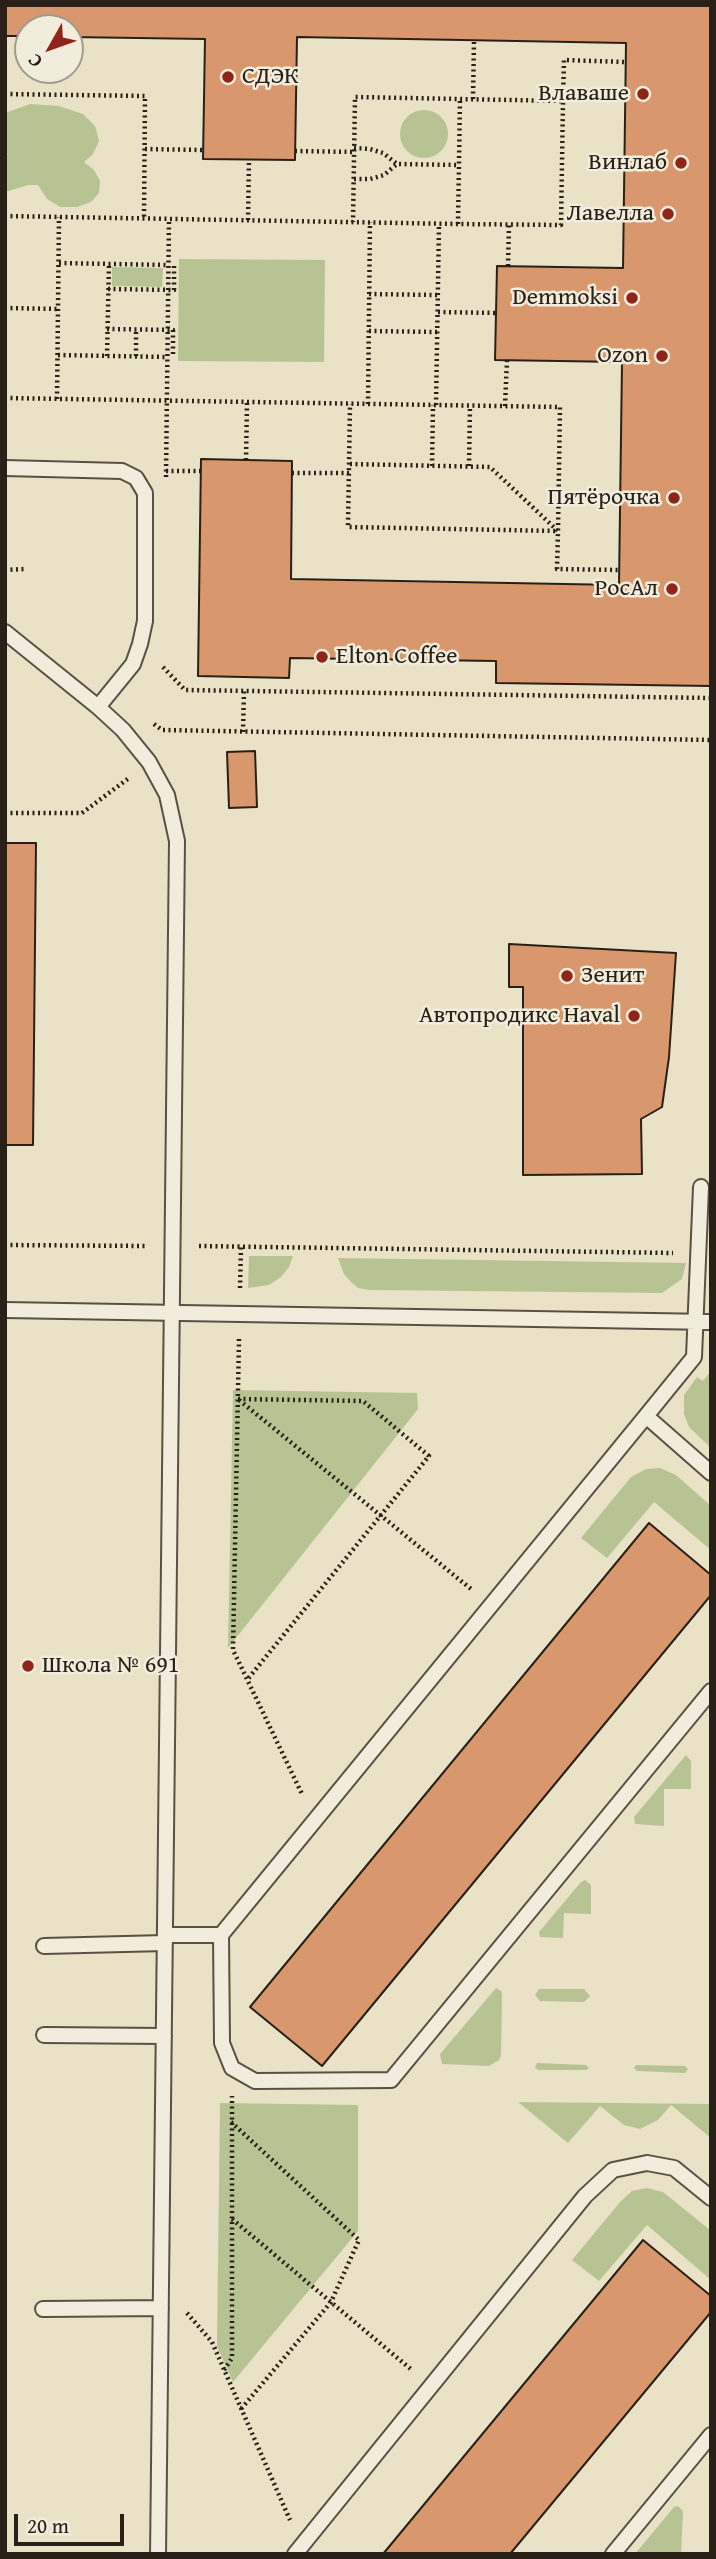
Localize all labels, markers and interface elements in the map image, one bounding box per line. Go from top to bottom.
north arrow [14,14,84,84]
text: С [20,48,49,74]
place label: СДЭК [242,63,299,91]
marker: СДЭК [220,69,236,85]
place label: Влаваше [538,80,629,108]
marker: Влаваше [635,86,651,102]
place label: Винлаб [588,149,667,177]
marker: Винлаб [673,155,689,171]
place label: Лавелла [567,200,654,228]
marker: Лавелла [660,206,676,222]
place label: Demmoksi [512,284,618,312]
marker: Demmoksi [624,290,640,306]
place label: Ozon [597,342,648,370]
marker: Ozon [654,348,670,364]
place label: Пятёрочка [548,484,660,512]
marker: Пятёрочка [666,490,682,506]
place label: РосАл [594,575,658,603]
marker: РосАл [664,581,680,597]
place label: Elton Coffee [336,643,458,671]
marker: Elton Coffee [314,649,330,665]
place label: Зенит [581,962,644,990]
marker: Зенит [559,968,575,984]
place label: Автопродикс Haval [419,1002,620,1030]
marker: Автопродикс Haval [626,1008,642,1024]
place label: Школа № 691 [42,1652,179,1680]
marker: Школа № 691 [20,1658,36,1674]
scale bar [18,2500,128,2544]
text: 20 m [27,2510,69,2541]

